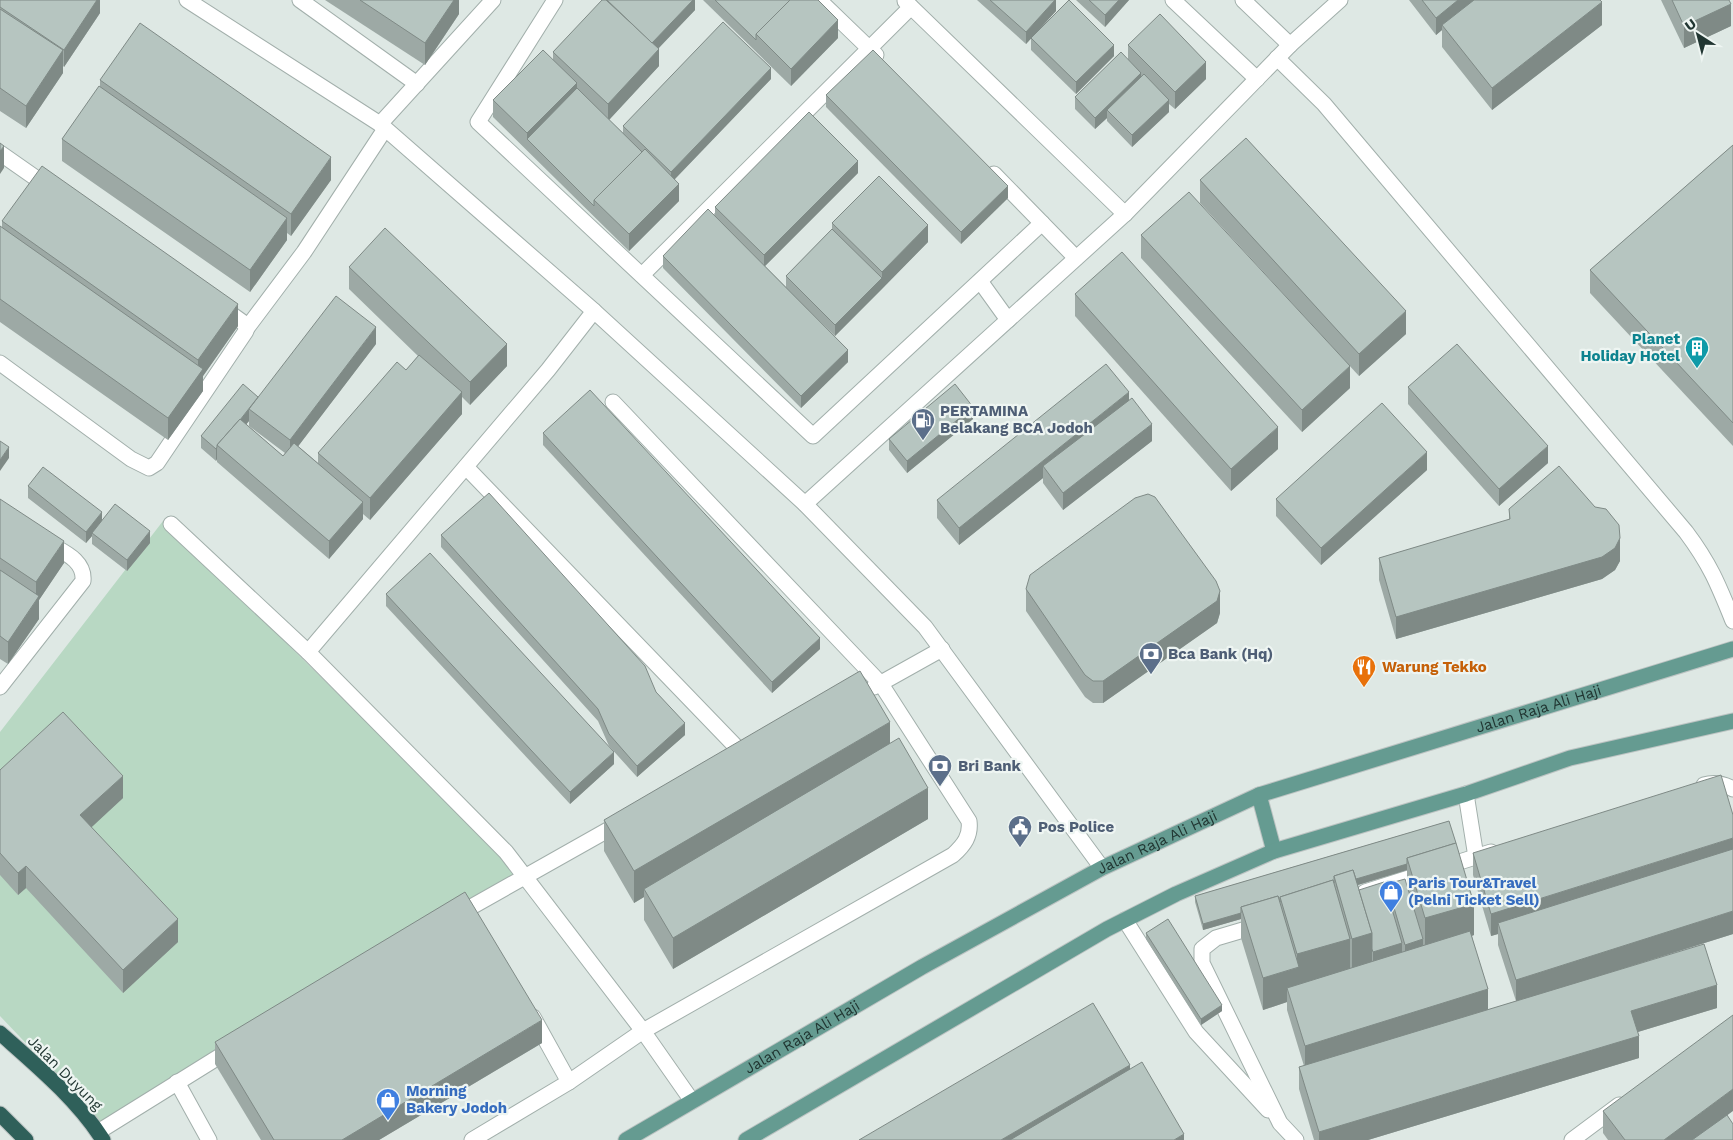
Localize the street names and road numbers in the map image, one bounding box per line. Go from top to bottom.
street label: Jalan Raja Ali Haji [1474,681,1604,737]
street label: Jalan Raja Ali Haji [1094,807,1220,878]
street label: Jalan Raja Ali Haji [741,996,863,1078]
street label: Jalan Duyung [24,1032,106,1114]

